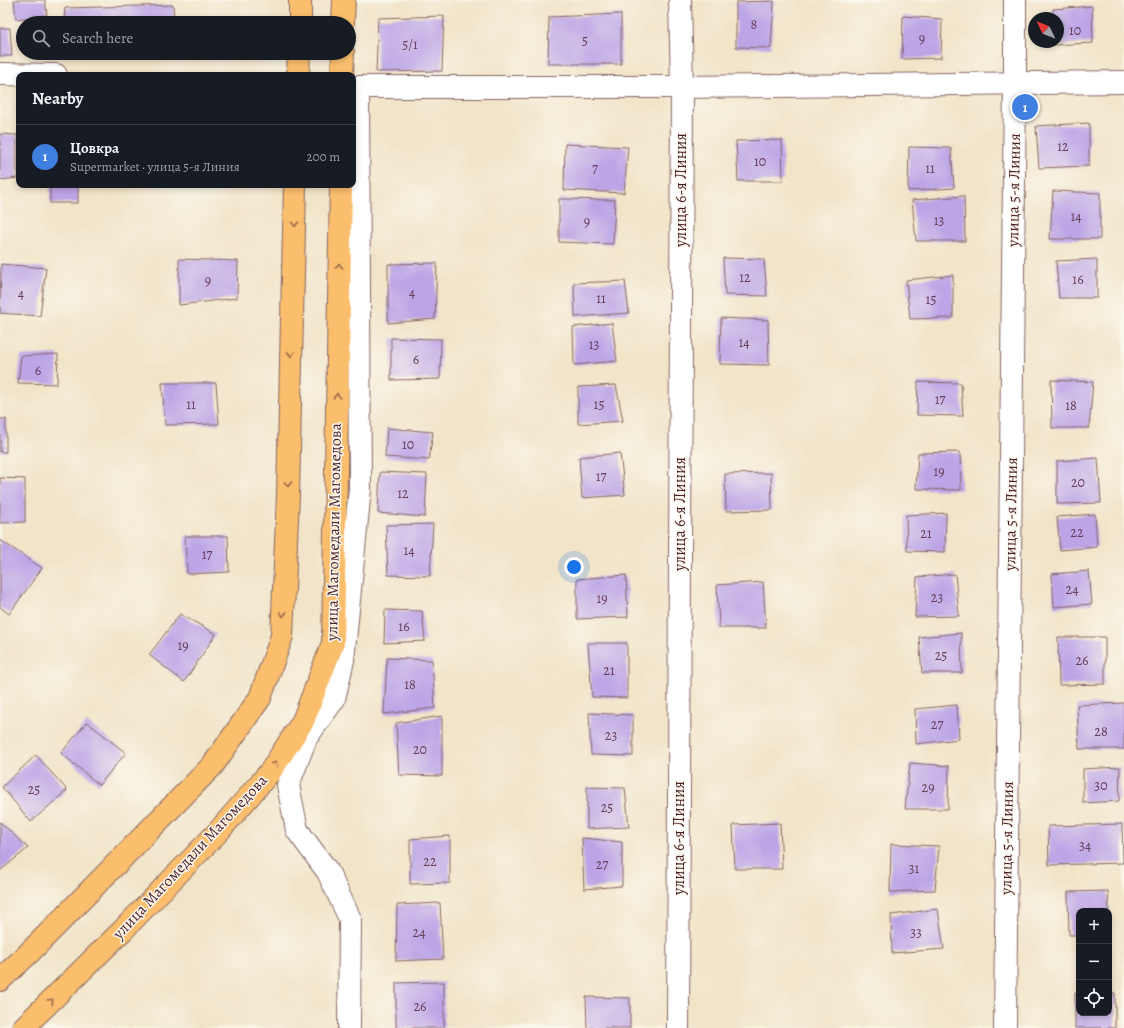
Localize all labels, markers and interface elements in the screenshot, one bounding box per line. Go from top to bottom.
north arrow [1028,12,1064,48]
house number: 8 [751,15,758,34]
search box [16,16,356,60]
house number: 10 [1069,21,1081,40]
icon: search [30,27,52,49]
text: Search here [62,28,133,48]
house number: 9 [919,29,925,48]
house number: 5 [582,31,588,50]
house number: 5/1 [402,35,418,54]
text: Nearby [32,87,83,110]
pin: 1 [1012,92,1038,122]
street label: улица 6-я Линия [670,133,692,248]
street label: улица 5-я Линия [1002,133,1026,248]
house number: 12 [1057,137,1069,156]
text: Цовкра [70,138,119,158]
text: 1 [43,148,47,165]
text: 200 m [307,148,340,165]
house number: 10 [754,152,766,171]
text: Supermarket · улица 5-я Линия [70,158,240,175]
house number: 7 [592,159,598,178]
house number: 11 [925,159,935,178]
house number: 14 [1070,207,1082,226]
house number: 13 [934,211,944,230]
house number: 9 [584,212,590,231]
one-way arrow [290,221,299,227]
one-way arrow [335,263,343,269]
house number: 12 [739,268,751,287]
house number: 16 [1072,270,1084,289]
house number: 9 [205,271,211,290]
house number: 4 [409,283,415,302]
house number: 4 [18,284,24,303]
house number: 11 [596,289,606,308]
house number: 15 [926,290,936,309]
house number: 14 [738,333,750,352]
house number: 13 [589,335,599,354]
house number: 6 [413,350,419,369]
one-way arrow [287,351,295,357]
house number: 6 [35,361,41,380]
house number: 17 [935,390,945,409]
one-way arrow [333,393,341,399]
house number: 11 [186,395,196,414]
house number: 15 [594,395,604,414]
house number: 18 [1065,396,1077,415]
street label: улица Магомедали Магомедова [321,422,347,642]
house number: 10 [402,435,414,454]
street label: улица 6-я Линия [669,457,691,572]
street label: улица 5-я Линия [999,457,1023,572]
house number: 19 [933,462,945,481]
house number: 17 [596,467,606,486]
house number: 20 [1071,473,1085,492]
one-way arrow [284,481,292,487]
house number: 12 [397,484,409,503]
house number: 22 [1070,523,1084,542]
house number: 21 [920,524,932,543]
house number: 14 [403,541,415,560]
house number: 17 [202,545,212,564]
your location [564,557,584,577]
house number: 24 [1066,580,1079,599]
house number: 23 [931,588,943,607]
house number: 19 [596,589,608,608]
one-way arrow [279,611,287,617]
house number: 16 [398,617,410,636]
house number: 19 [177,636,189,655]
house number: 25 [935,646,947,665]
house number: 26 [1075,651,1089,670]
house number: 21 [603,661,615,680]
house number: 18 [404,675,416,694]
house number: 27 [931,715,943,734]
house number: 28 [1094,722,1108,741]
house number: 23 [605,726,617,745]
house number: 20 [413,740,427,759]
one-way arrow [270,761,278,768]
street label: улица Магомедали Магомедова [107,769,273,945]
house number: 30 [1094,776,1108,795]
house number: 29 [921,778,935,797]
house number: 25 [28,780,40,799]
street label: улица 6-я Линия [668,781,690,896]
street label: улица 5-я Линия [995,781,1019,896]
house number: 25 [601,798,613,817]
house number: 34 [1079,836,1091,855]
house number: 22 [423,852,437,871]
house number: 27 [596,855,608,874]
house number: 31 [909,859,920,878]
map controls [1076,908,1112,1016]
button: + [1076,908,1112,944]
house number: 24 [413,923,426,942]
house number: 33 [910,923,922,942]
button: − [1076,944,1112,980]
button: locate [1076,980,1112,1016]
house number: 26 [413,997,427,1016]
one-way arrow [46,998,54,1006]

